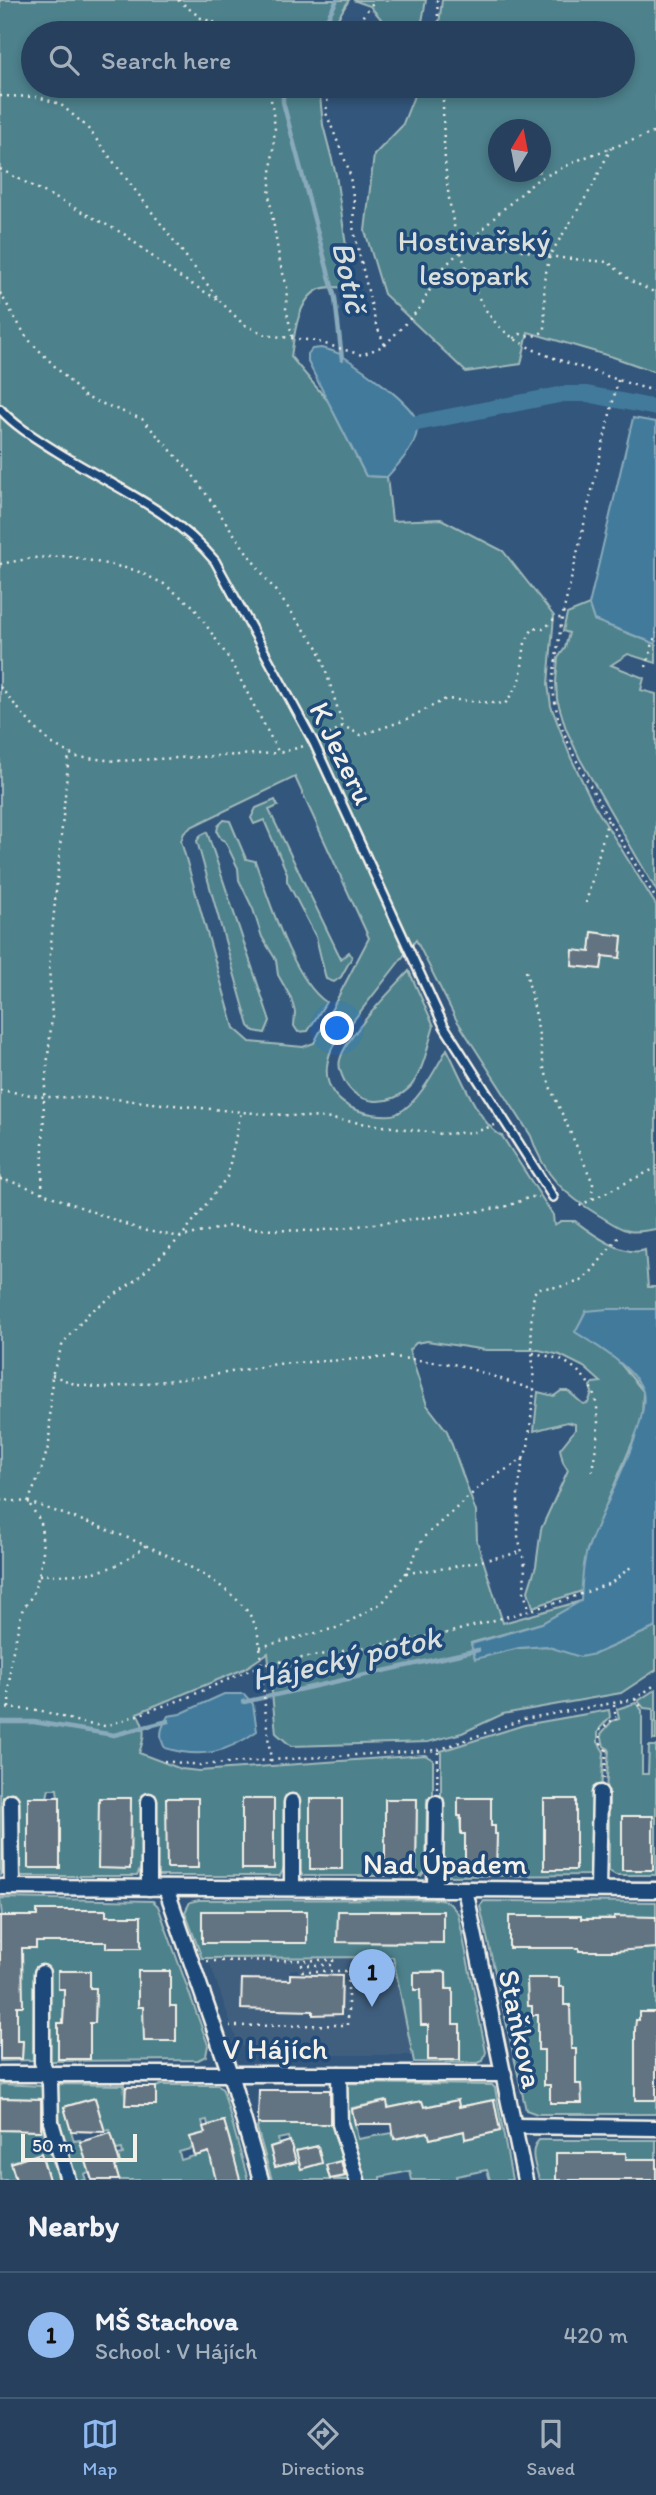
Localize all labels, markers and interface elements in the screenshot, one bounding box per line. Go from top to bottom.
search box [21,21,635,98]
icon: search [45,41,83,79]
text: Search here [101,44,231,76]
north arrow [488,119,551,182]
park label: Hostivařský lesopark [398,222,550,293]
water label: Botič [324,238,377,319]
street label: K Jezeru [301,695,383,811]
your location [320,1011,354,1045]
water label: Hájecký potok [248,1617,446,1698]
street label: Nad Úpadem [363,1845,527,1882]
pin: 1 [349,1949,395,2007]
street label: Staňkova [490,1966,552,2092]
street label: V Hájích [222,2030,328,2067]
scale bar [21,2131,136,2163]
text: 50 m [32,2134,74,2157]
text: Nearby [28,2207,119,2244]
text: MŠ Stachova [95,2305,238,2337]
text: 1 [46,2321,56,2349]
text: 420 m [563,2321,628,2349]
text: School · V Hájích [95,2337,257,2365]
tab: Map [81,2415,119,2480]
tab: Directions [281,2415,365,2480]
tab: Saved [527,2415,575,2480]

